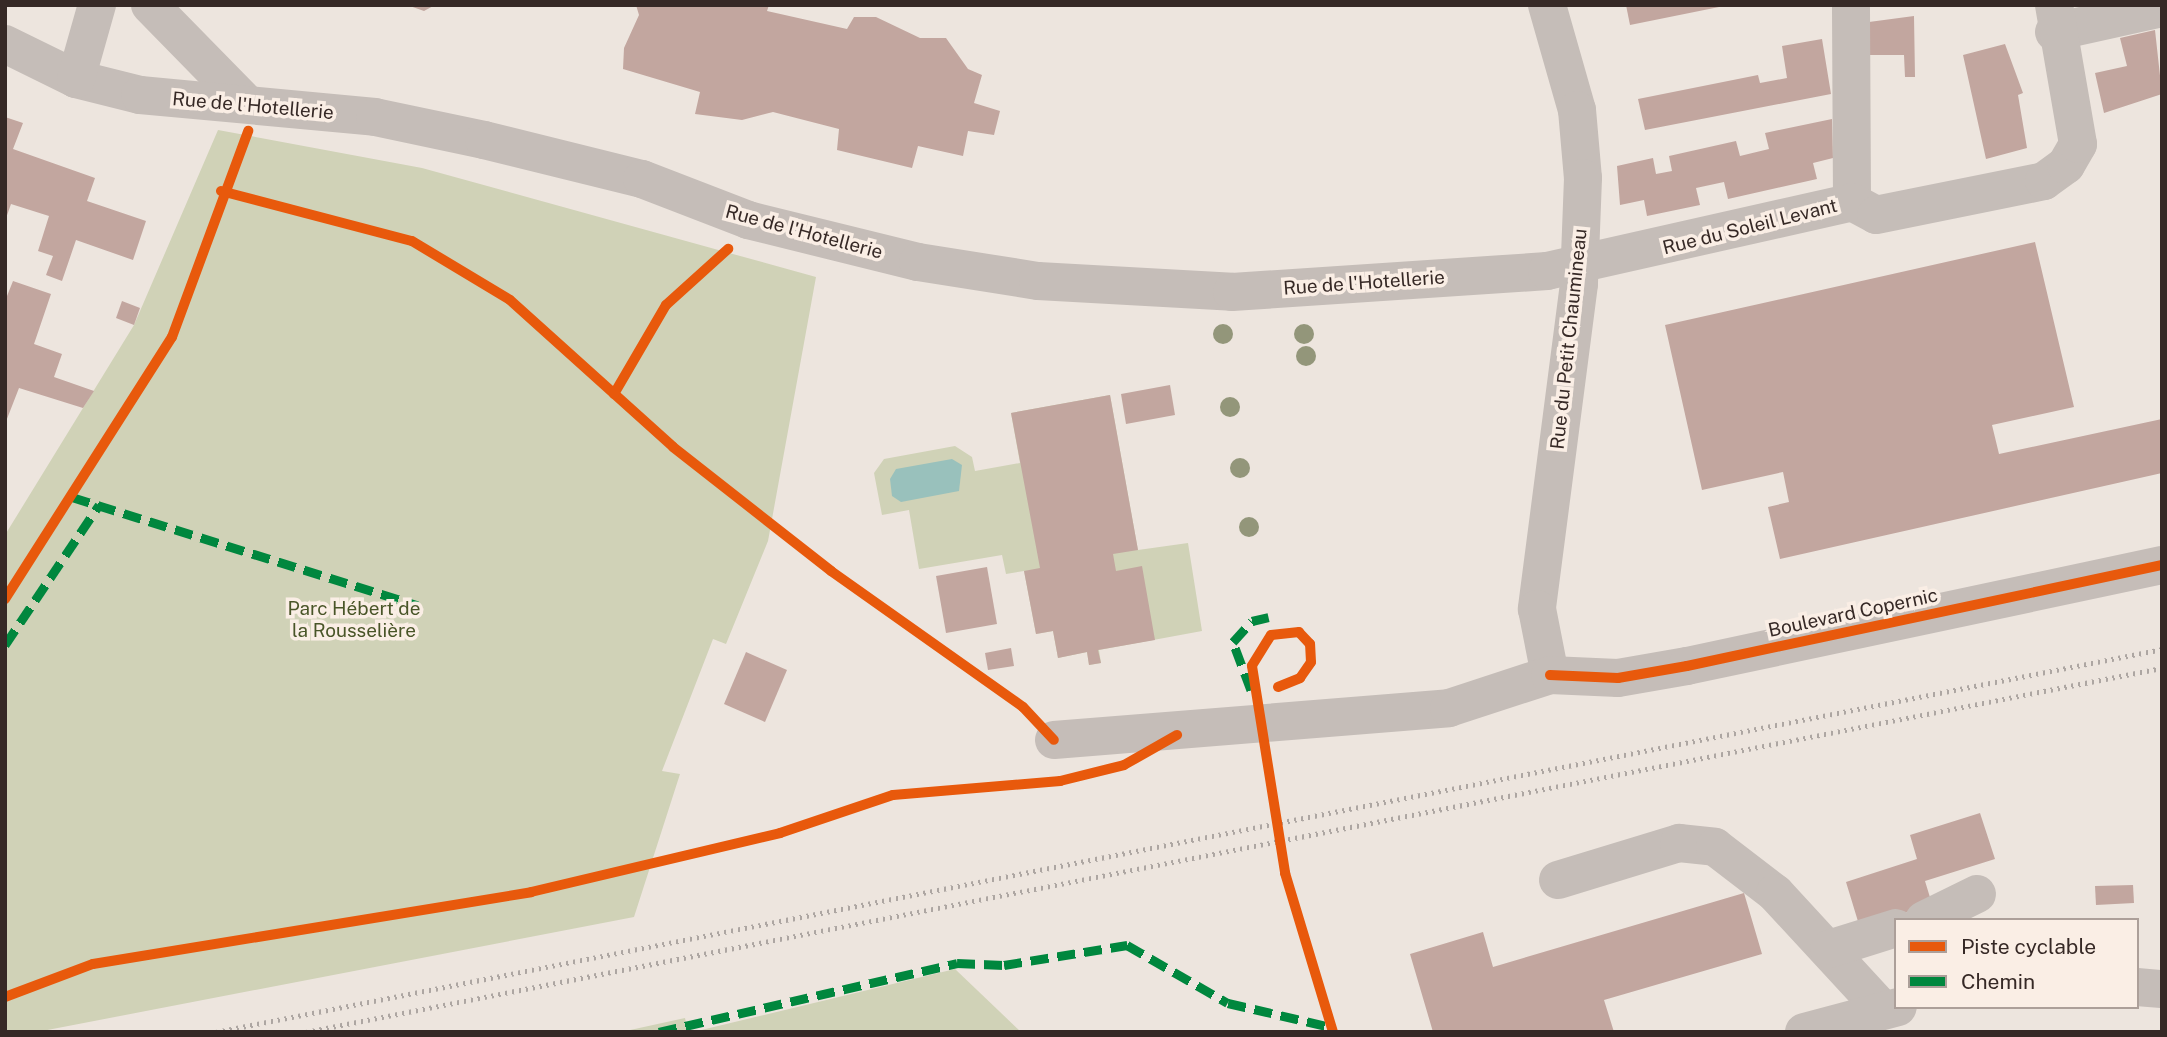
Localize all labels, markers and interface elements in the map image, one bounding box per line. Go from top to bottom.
street label: Rue de l'Hotellerie [171,88,335,124]
street label: Rue du Soleil Levant [1660,194,1840,260]
street label: Rue de l'Hotellerie [723,200,885,264]
street label: Rue du Petit Chaumineau [1546,227,1592,451]
street label: Rue de l'Hotellerie [1282,266,1446,300]
street label: Boulevard Copernic [1766,584,1940,642]
park label: Parc Hébert de la Rousselière [287,598,421,642]
legend [1894,918,2139,1009]
text: Piste cyclable [1961,934,2096,959]
text: Chemin [1961,969,2035,994]

